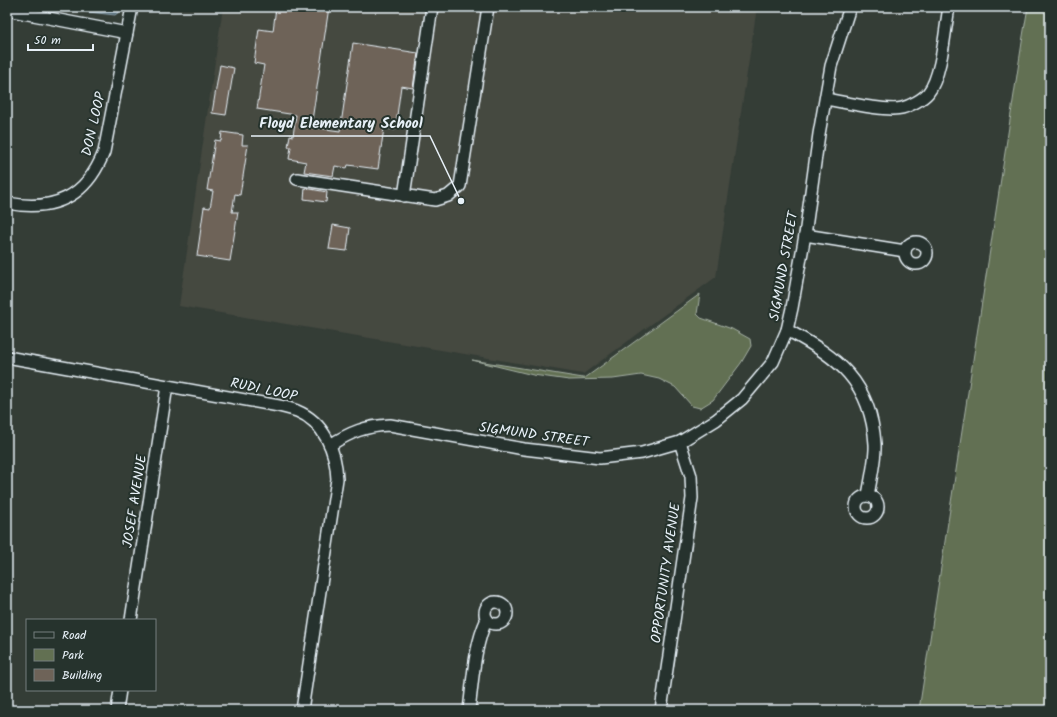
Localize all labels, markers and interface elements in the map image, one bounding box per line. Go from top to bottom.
scale bar [28,26,93,52]
text: 50 m [34,31,61,50]
street label: DON LOOP [76,90,112,158]
callout: Floyd Elementary School [251,109,430,136]
text: Floyd Elementary School [259,112,423,136]
street label: SIGMUND STREET [764,208,805,323]
street label: RUDI LOOP [228,372,300,408]
street label: SIGMUND STREET [477,416,592,454]
street label: JOSEF AVENUE [117,452,153,549]
street label: OPPORTUNITY AVENUE [645,501,687,645]
legend [26,619,156,691]
text: Road [62,626,87,645]
text: Park [62,646,84,665]
text: Building [62,666,102,685]

